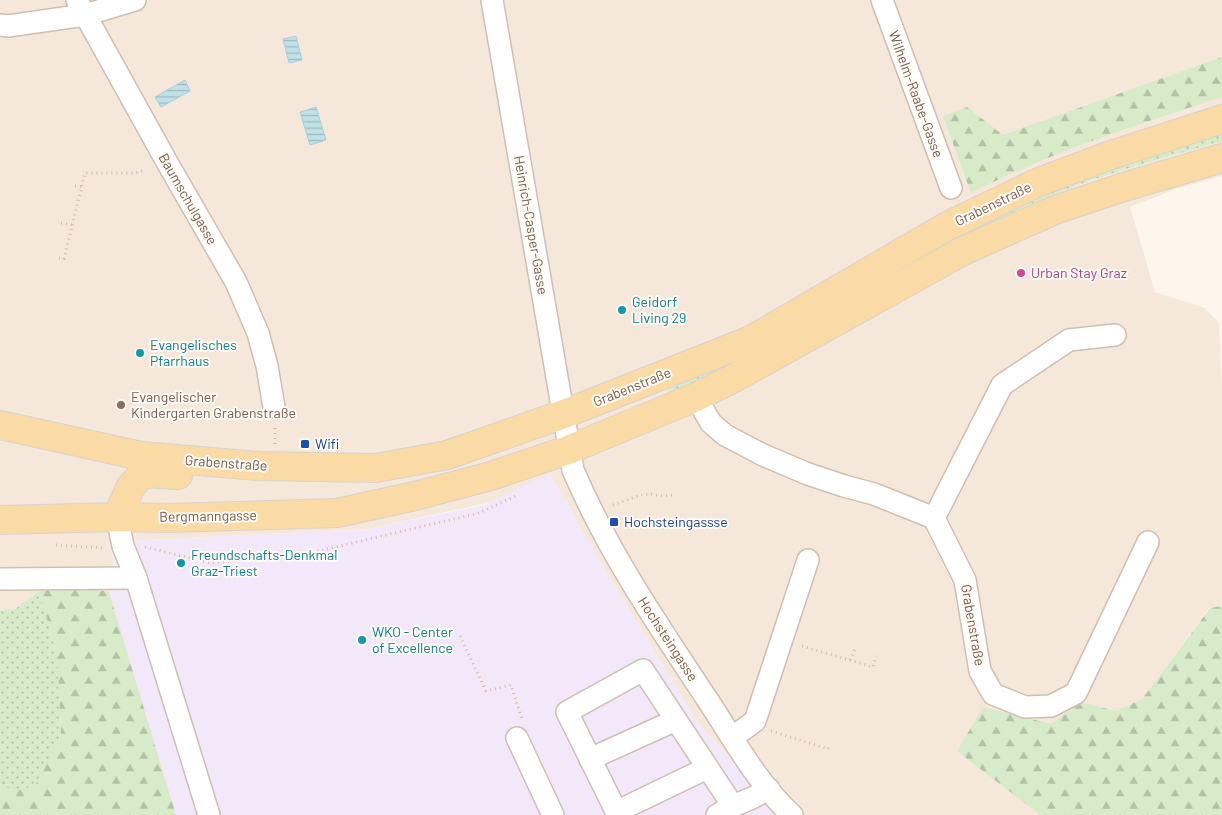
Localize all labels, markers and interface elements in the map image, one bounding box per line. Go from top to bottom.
street label: Wilhelm-Raabe-Gasse [886,28,947,160]
street label: Baumschulgasse [155,150,221,247]
street label: Heinrich-Casper-Gasse [511,154,552,296]
street label: Grabenstraße [952,178,1034,229]
place label: Urban Stay Graz [1031,264,1127,281]
marker: Urban Stay Graz [1015,267,1027,279]
place label: Geidorf Living 29 [632,293,686,326]
marker: Geidorf Living 29 [616,304,628,316]
place label: Evangelisches Pfarrhaus [150,336,237,369]
marker: Evangelisches Pfarrhaus [134,347,146,359]
street label: Grabenstraße [590,363,673,410]
place label: Evangelischer Kindergarten Grabenstraße [131,388,296,421]
marker: Evangelischer Kindergarten Grabenstraße [115,399,127,411]
place label: Wifi [315,435,339,452]
marker: Wifi [299,438,311,450]
street label: Grabenstraße [184,451,268,474]
street label: Bergmanngasse [159,506,257,525]
place label: Hochsteingassse [624,513,728,530]
marker: Hochsteingassse [608,516,620,528]
place label: Freundschafts-Denkmal Graz-Triest [191,546,337,579]
marker: Freundschafts-Denkmal Graz-Triest [175,557,187,569]
street label: Grabenstraße [958,583,989,667]
street label: Hochsteingasse [635,593,702,684]
place label: WKO - Center of Excellence [372,623,453,656]
marker: WKO - Center of Excellence [356,634,368,646]

